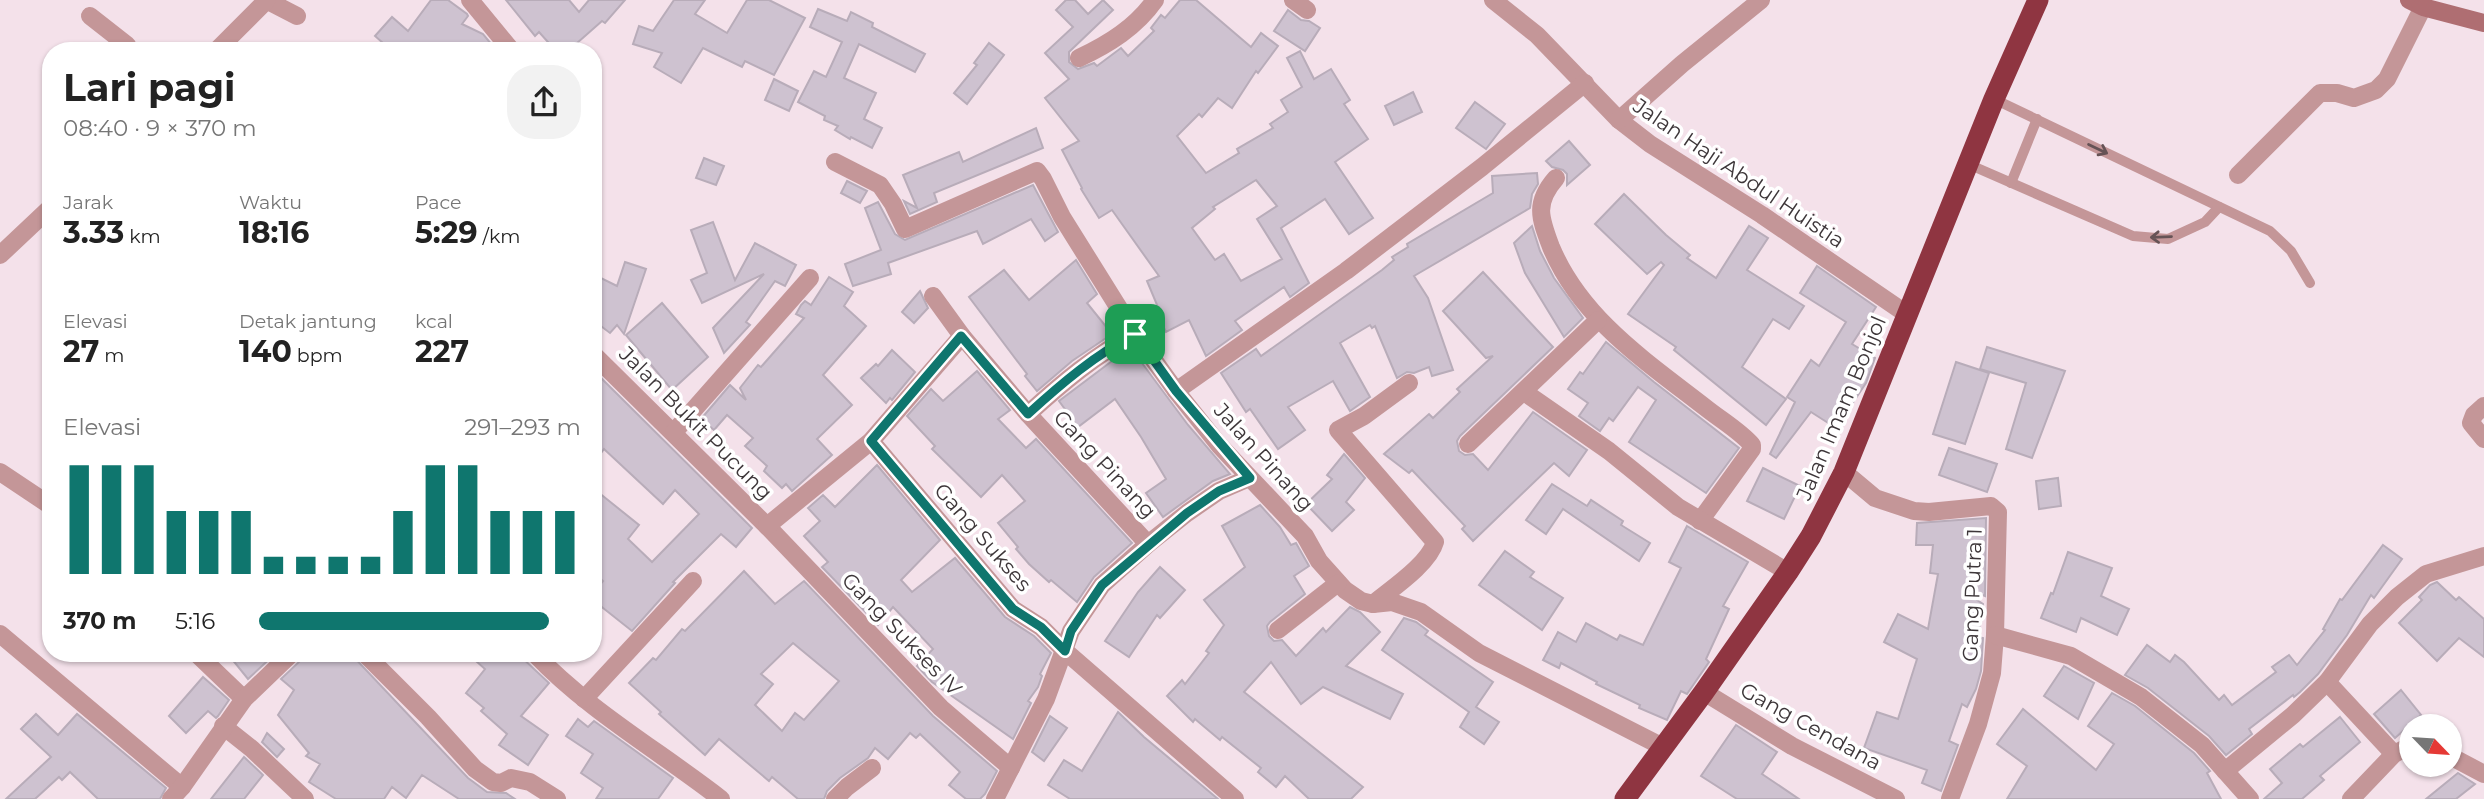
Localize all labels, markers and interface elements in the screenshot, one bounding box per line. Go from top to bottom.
text: Lari pagi [63,64,236,111]
button: share [507,65,581,139]
street label: Jalan Haji Abdul Huistia [1628,92,1849,253]
text: 08:40 · 9 × 370 m [63,114,257,142]
one-way arrow [2087,143,2108,156]
text: Jarak [63,191,113,214]
text: Waktu [239,191,302,214]
text: Pace [415,191,462,214]
text: 3.33 [63,214,124,251]
text: 18:16 [239,214,309,251]
text: 5:29 [415,214,478,251]
text: km [124,225,161,248]
text: /km [478,225,520,248]
one-way arrow [2150,231,2173,244]
pin [1105,304,1165,364]
text: Elevasi [63,310,128,333]
text: Detak jantung [239,310,377,333]
text: kcal [415,310,453,333]
street label: Jalan Imam Bonjol [1791,312,1891,505]
icon: arrive [1116,315,1154,353]
text: 27 [63,333,99,370]
text: 140 [239,333,292,370]
text: 227 [415,333,469,370]
street label: Jalan Bukit Pucung [613,340,778,505]
text: m [99,344,124,367]
text: bpm [292,344,343,367]
street label: Jalan Pinang [1208,397,1319,516]
street label: Gang Pinang [1049,405,1161,523]
text: Elevasi [63,413,141,441]
text: 291–293 m [464,413,581,441]
street label: Gang Sukses [929,478,1037,596]
street label: Gang Putra 1 [1957,528,1987,662]
street label: Gang Sukses IV [837,567,967,701]
text: 370 m [63,607,136,635]
text: 5:16 [175,607,215,635]
street label: Gang Cendana [1736,677,1886,775]
north arrow [2399,714,2462,777]
map controls [2399,714,2462,777]

